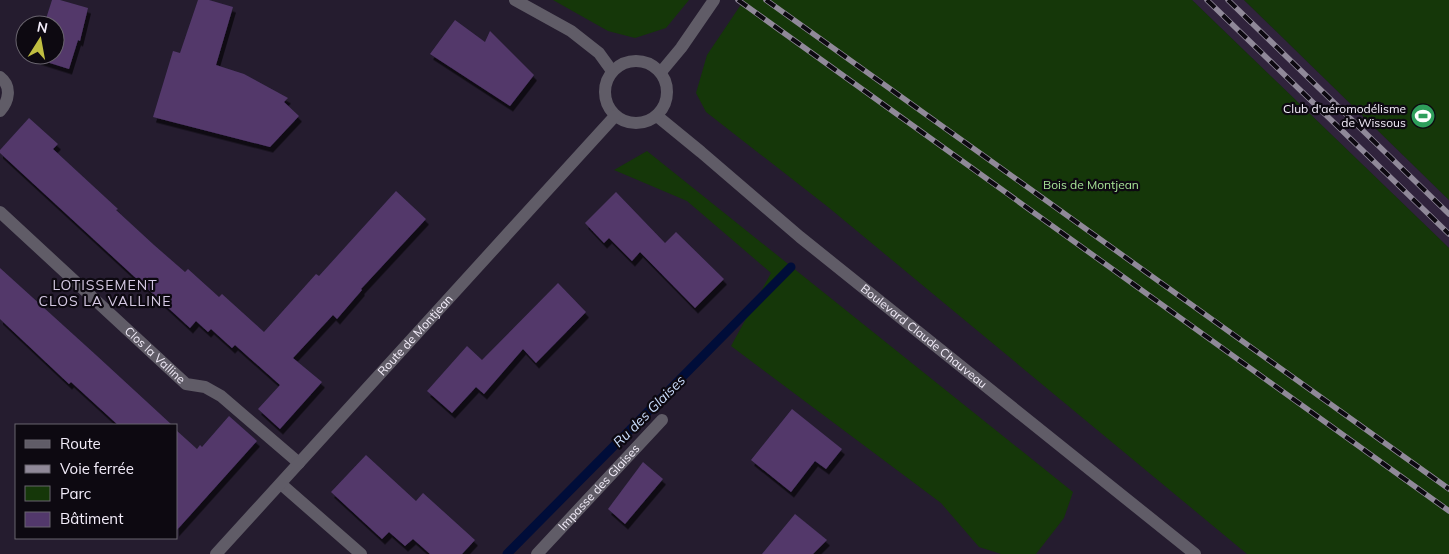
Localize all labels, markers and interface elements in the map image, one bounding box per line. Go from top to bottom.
north arrow [15,15,65,65]
text: N [36,17,49,37]
place label: Club d'aéromodélisme de Wissous [1283,101,1406,130]
sports icon: Club d'aéromodélisme de Wissous [1410,103,1436,129]
park label: Bois de Montjean [1043,177,1139,192]
district label: LOTISSEMENT CLOS LA VALLINE [38,276,172,310]
street label: Boulevard Claude Chauveau [858,281,990,391]
street label: Route de Montjean [374,291,456,379]
street label: Clos la Valline [122,323,189,387]
water label: Ru des Glaises [609,371,689,451]
legend [15,424,178,539]
text: Route [60,434,101,453]
street label: Impasse des Glaises [555,441,643,533]
text: Voie ferrée [60,459,134,478]
text: Parc [60,484,91,503]
text: Bâtiment [60,509,123,528]

